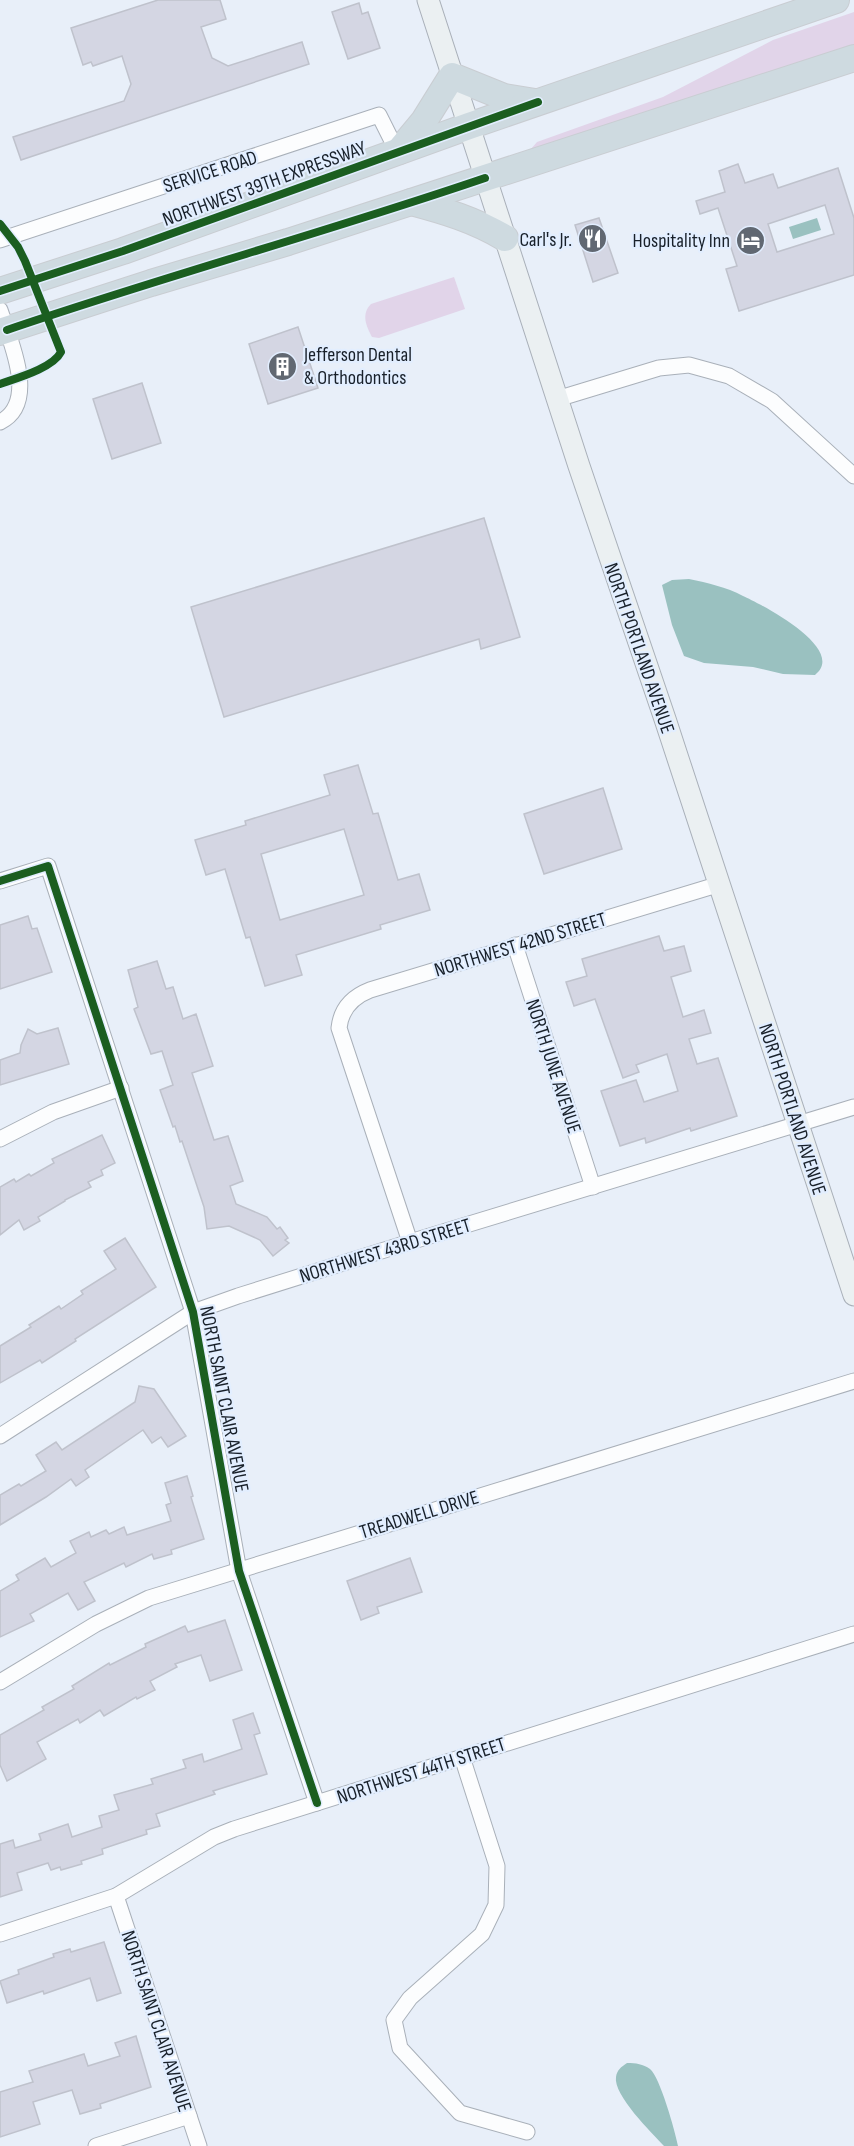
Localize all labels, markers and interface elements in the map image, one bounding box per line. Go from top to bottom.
street label: NORTHWEST 39TH EXPRESSWAY [159,136,370,232]
street label: SERVICE ROAD [160,145,260,198]
restaurant icon: Carl's Jr. [577,223,609,255]
hotel icon: Hospitality Inn [735,224,767,256]
place label: Carl's Jr. [520,228,572,252]
place label: Hospitality Inn [633,229,730,253]
place label: Jefferson Dental & Orthodontics [303,343,412,390]
building icon: Jefferson Dental & Orthodontics [267,350,299,382]
street label: NORTH PORTLAND AVENUE [599,560,680,737]
street label: NORTHWEST 42ND STREET [431,907,609,983]
street label: NORTH JUNE AVENUE [520,996,586,1136]
street label: NORTH PORTLAND AVENUE [753,1021,831,1198]
street label: NORTHWEST 43RD STREET [297,1213,474,1288]
street label: NORTH SAINT CLAIR AVENUE [194,1304,254,1494]
street label: TREADWELL DRIVE [357,1485,482,1544]
street label: NORTHWEST 44TH STREET [334,1732,509,1810]
street label: NORTH SAINT CLAIR AVENUE [115,1928,197,2115]

